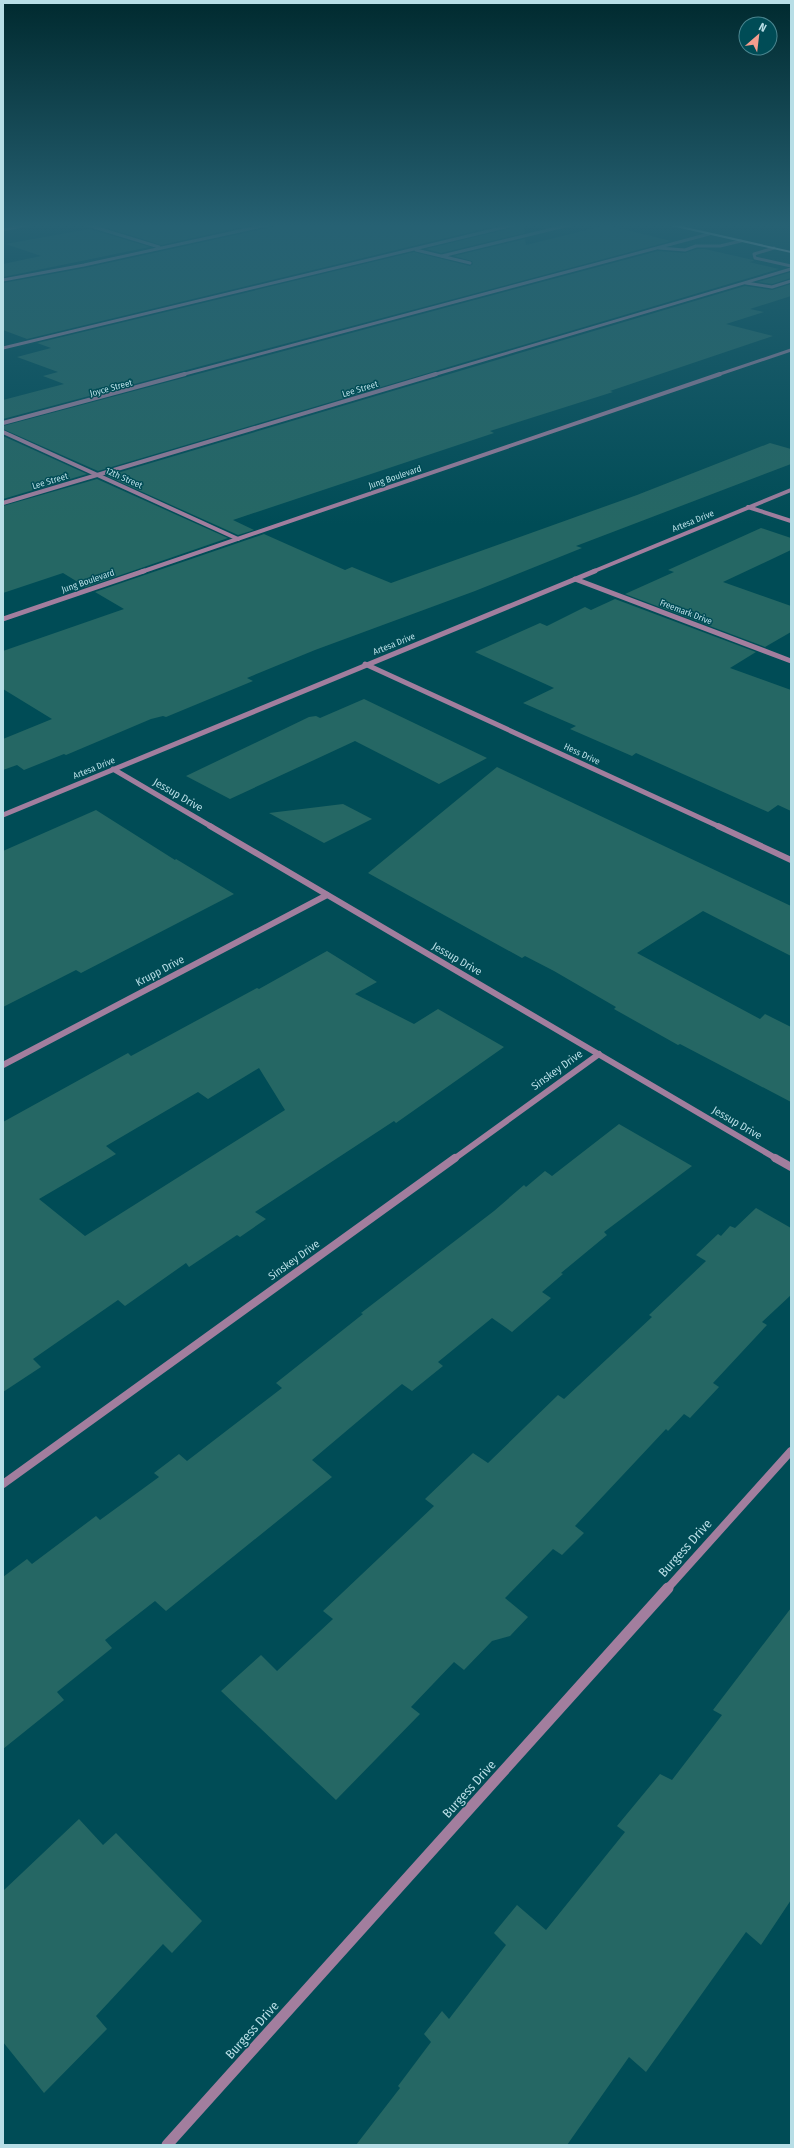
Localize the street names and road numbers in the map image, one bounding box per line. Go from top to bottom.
street label: Joyce Street [89,378,133,398]
street label: Lee Street [341,379,379,399]
street label: Jung Boulevard [367,463,423,491]
street label: 12th Street [104,465,144,491]
street label: Lee Street [31,471,69,491]
street label: Artesa Drive [670,508,716,534]
street label: Jung Boulevard [60,567,116,595]
street label: Freemark Drive [658,597,714,627]
street label: Artesa Drive [371,631,417,657]
street label: Hess Drive [562,741,602,767]
street label: Artesa Drive [71,755,117,781]
street label: Jessup Drive [151,776,205,814]
street label: Jessup Drive [430,940,484,978]
street label: Krupp Drive [134,953,186,989]
street label: Sinskey Drive [529,1047,585,1093]
street label: Jessup Drive [710,1104,764,1142]
street label: Sinskey Drive [266,1237,322,1283]
street label: Burgess Drive [655,1516,715,1580]
street label: Burgess Drive [439,1757,499,1821]
street label: Burgess Drive [222,1998,282,2062]

